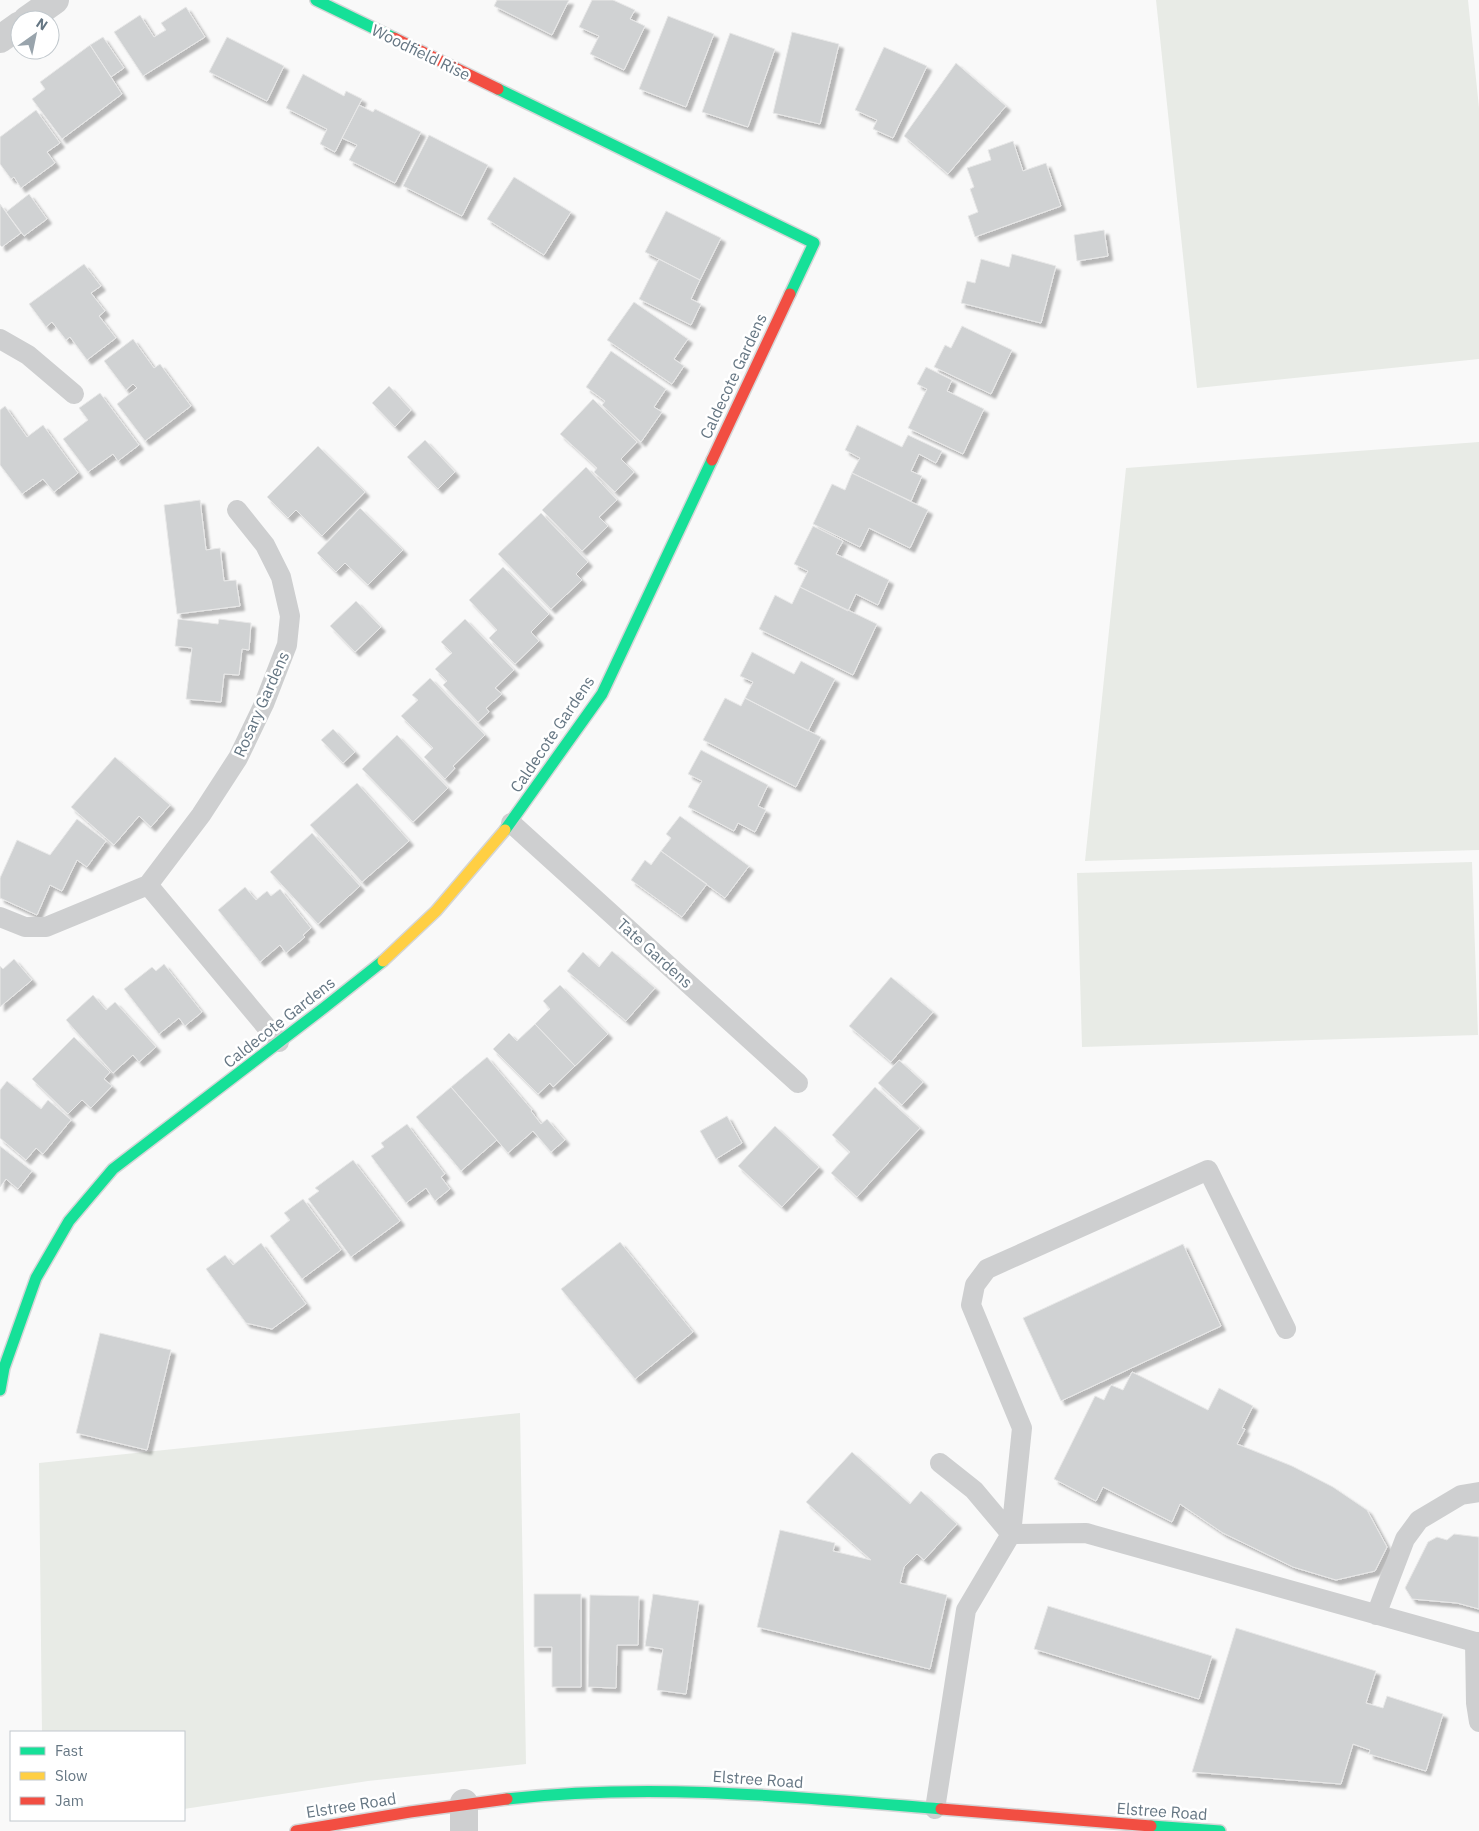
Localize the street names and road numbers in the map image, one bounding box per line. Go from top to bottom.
street label: Woodfield Rise [368,19,474,85]
street label: Caldecote Gardens [695,310,771,442]
street label: Rosary Gardens [229,648,293,760]
street label: Caldecote Gardens [506,672,598,796]
street label: Tate Gardens [613,914,697,992]
street label: Caldecote Gardens [219,972,339,1072]
street label: Elstree Road [712,1766,804,1792]
street label: Elstree Road [305,1788,397,1822]
street label: Elstree Road [1116,1798,1208,1824]

